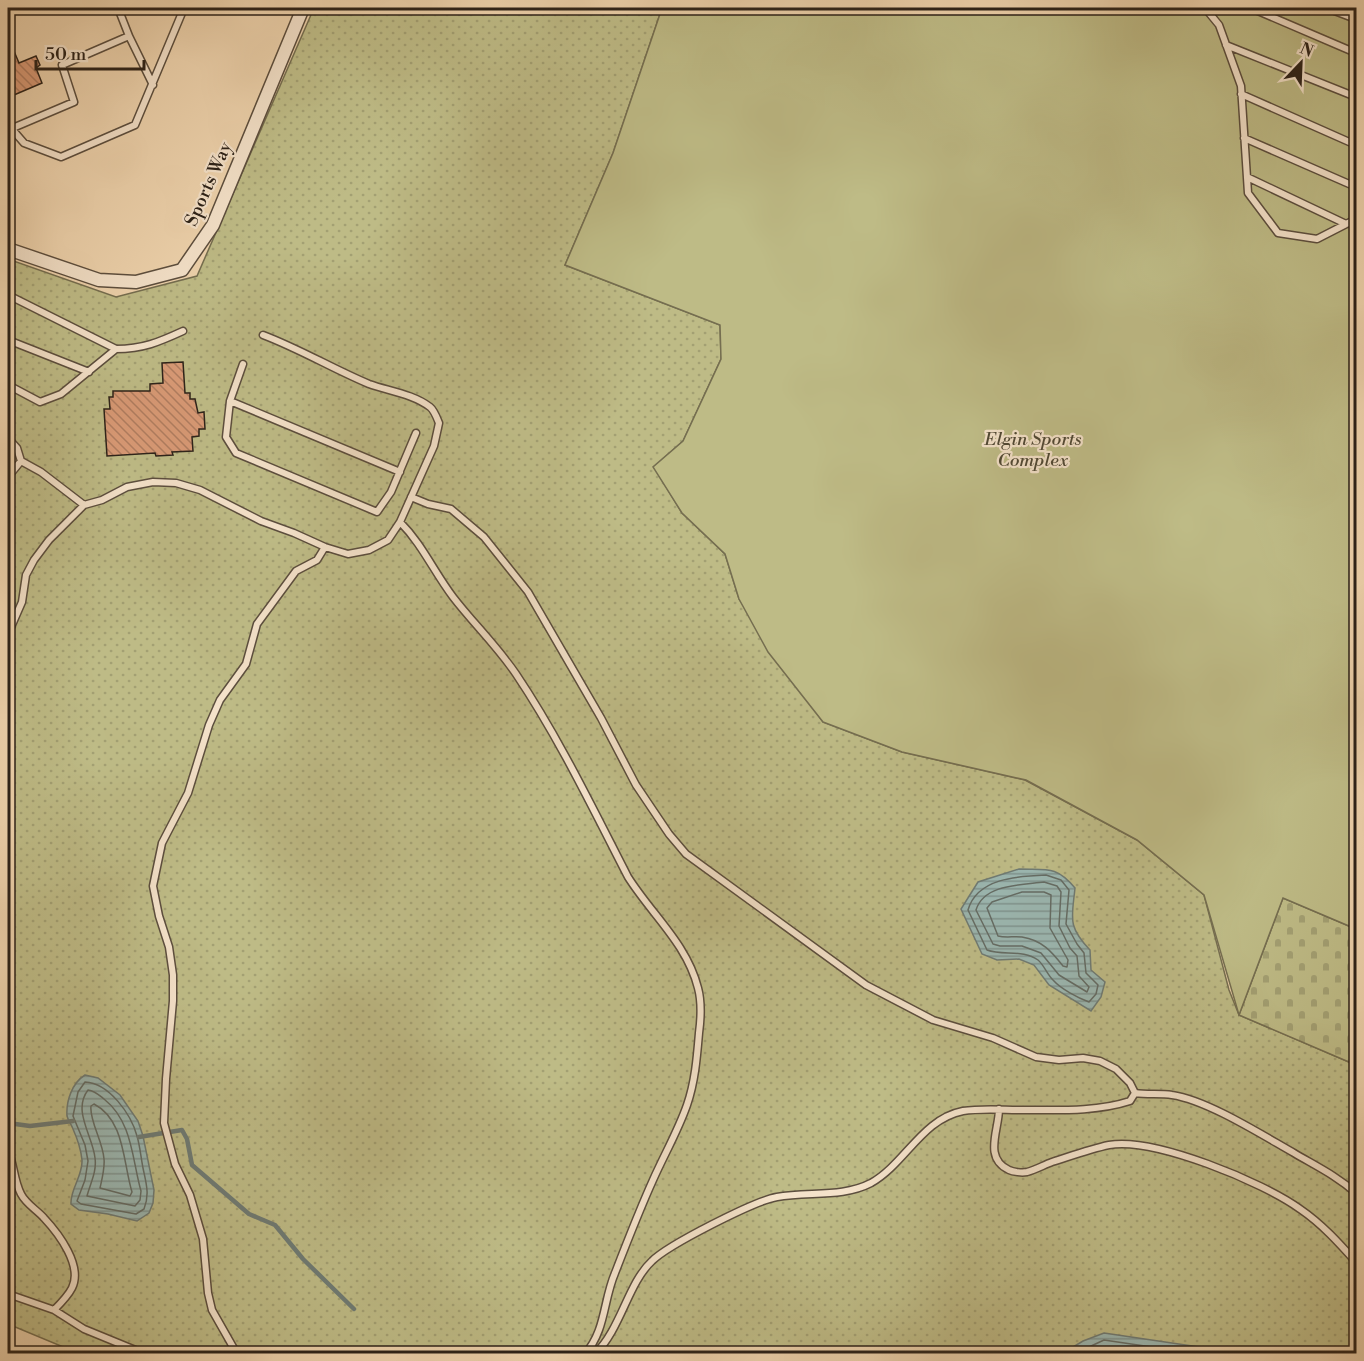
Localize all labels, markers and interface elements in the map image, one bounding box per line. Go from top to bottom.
scale bar [36,33,144,71]
north arrow [1271,33,1331,93]
text: N [1297,38,1317,62]
text: 50 m [45,43,87,66]
street label: Sports Way [180,138,237,230]
park label: Elgin Sports Complex [984,428,1082,472]

